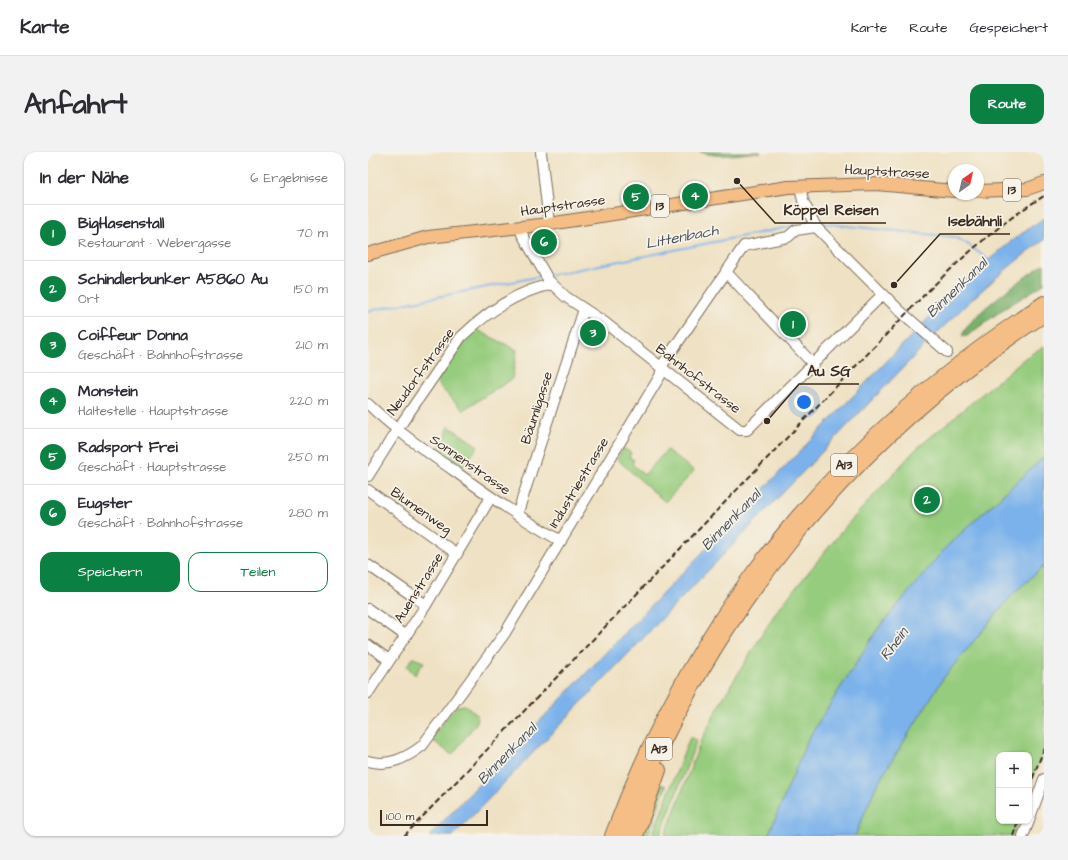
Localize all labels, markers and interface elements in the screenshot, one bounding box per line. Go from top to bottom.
text: Karte [20,14,70,41]
text: Karte [851,18,887,38]
text: Route [909,18,947,38]
text: Gespeichert [969,18,1048,38]
button: Route [970,84,1044,124]
text: Anfahrt [24,85,127,124]
street label: Hauptstrasse [844,160,931,184]
north arrow [948,164,984,200]
text: In der Nähe [40,166,129,190]
text: 6 Ergebnisse [250,169,328,187]
road number: 13 [1003,179,1021,201]
pin: 4 [682,181,708,211]
pin: 5 [623,182,649,212]
street label: Hauptstrasse [519,190,607,222]
road number: 13 [651,195,669,217]
callout: Köppel Reisen [775,196,886,223]
text: Köppel Reisen [784,200,879,221]
callout: Isebähnli [940,207,1010,234]
text: Isebähnli [948,211,1002,232]
text: BigHasenstall [78,213,164,234]
water label: Littenbach [644,220,721,254]
text: 1 [52,224,54,242]
text: 70 m [296,224,328,242]
pin: 6 [531,227,557,257]
text: Restaurant · Webergasse [78,234,231,252]
water label: Binnenkanal [922,252,993,323]
text: Schindlerbunker A5860 Au [78,269,268,290]
text: 2 [49,280,57,298]
text: 150 m [294,280,328,298]
text: Ort [78,290,99,308]
pin: 1 [780,309,806,339]
pin: 3 [580,318,606,348]
street label: Neudorfstrasse [382,324,460,420]
text: Coiffeur Donna [78,325,188,346]
text: 3 [50,336,56,354]
text: 210 m [295,336,328,354]
street label: Bahnhofstrasse [651,339,745,419]
text: Geschäft · Bahnhofstrasse [78,346,243,364]
callout: Au SG [799,357,859,384]
text: Au SG [807,361,851,382]
street label: Bäumligasse [516,369,558,447]
text: Monstein [78,381,138,402]
text: 4 [49,392,57,410]
text: 220 m [290,392,328,410]
your location [794,392,814,412]
text: Haltestelle · Hauptstrasse [78,402,228,420]
street label: Sonnenstrasse [426,430,515,501]
street label: Industriestrasse [544,433,614,532]
text: Radsport Frei [78,437,178,458]
text: 5 [48,448,58,466]
text: 250 m [288,448,328,466]
road number: A13 [831,454,857,476]
text: Geschäft · Hauptstrasse [78,458,226,476]
street label: Blumenweg [386,482,456,540]
water label: Binnenkanal [696,484,767,555]
pin: 2 [914,485,940,515]
text: Eugster [78,493,132,514]
text: 6 [49,504,57,522]
text: 280 m [289,504,328,522]
text: Geschäft · Bahnhofstrasse [78,514,243,532]
street label: Auenstrasse [389,549,449,627]
button: Speichern [40,552,180,592]
button: Teilen [188,552,328,592]
water label: Rhein [875,622,914,665]
water label: Binnenkanal [472,718,543,789]
road number: A13 [646,738,672,760]
map controls [996,752,1032,824]
button: + [996,752,1032,788]
button: − [996,788,1032,824]
scale bar [380,808,488,827]
text: 100 m [386,809,414,824]

